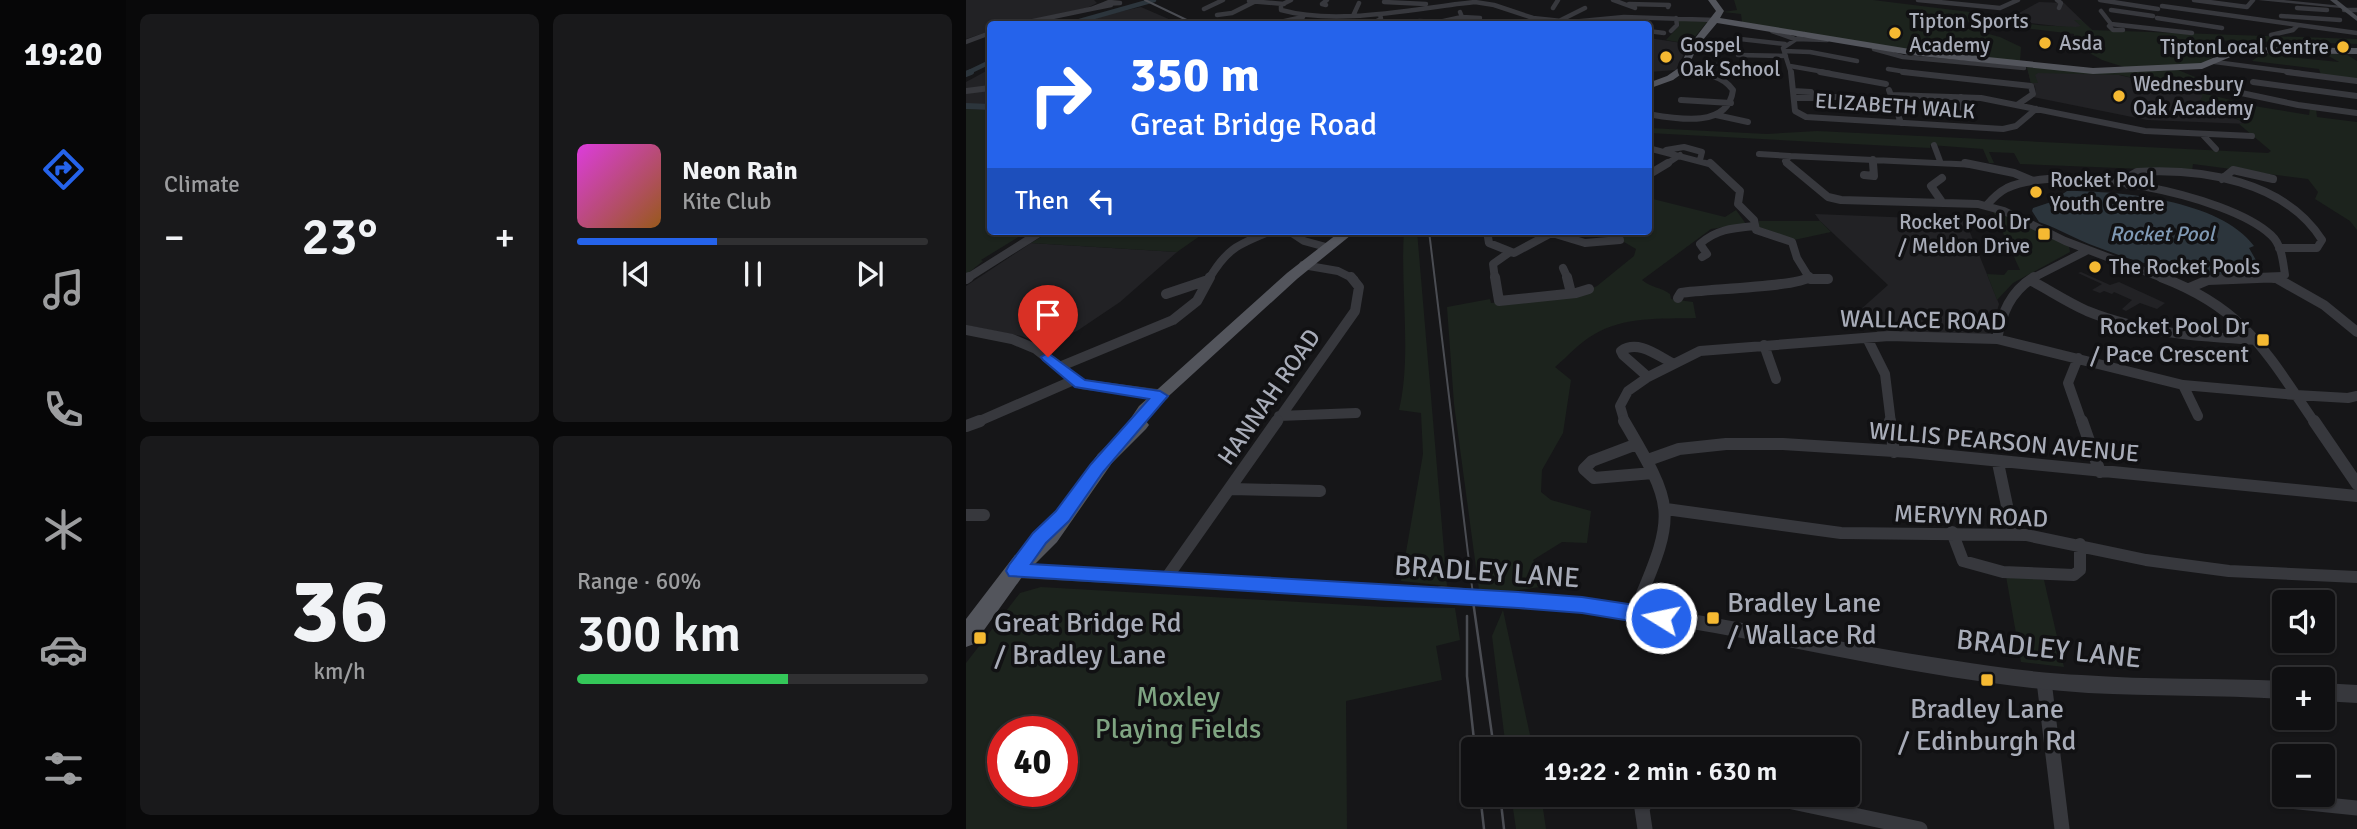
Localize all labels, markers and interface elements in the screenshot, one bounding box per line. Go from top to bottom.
place label: Tipton Sports Academy [1909,8,2029,58]
marker: Tipton Sports Academy [1887,25,1903,41]
place label: Asda [2059,30,2103,56]
place label: Gospel Oak School [1680,32,1780,82]
place label: TiptonLocal Centre [2160,34,2329,60]
text: 19:20 [24,35,102,74]
marker: Asda [2037,35,2053,51]
marker: TiptonLocal Centre [2335,39,2351,55]
text: 350 m [1130,45,1260,105]
icon: right [1015,49,1106,140]
marker: Gospel Oak School [1658,49,1674,65]
place label: Wednesbury Oak Academy [2133,71,2254,121]
street label: ELIZABETH WALK [1814,87,1976,125]
marker: Wednesbury Oak Academy [2111,88,2127,104]
text: Great Bridge Road [1130,105,1377,144]
icon: directions [39,145,88,194]
text: Neon Rain [682,155,798,187]
place label: Rocket Pool Youth Centre [2050,167,2165,217]
text: Climate [164,170,240,199]
icon: left [1083,182,1121,220]
marker: Rocket Pool Youth Centre [2028,184,2044,200]
text: Then [1015,185,1069,217]
text: Kite Club [682,187,771,216]
text: 23° [301,205,378,269]
place label: Rocket Pool Dr / Meldon Drive [1898,209,2030,259]
text: − [164,214,185,261]
text: + [494,214,515,261]
water label: Rocket Pool [2109,221,2216,247]
marker: Rocket Pool Dr / Meldon Drive [2036,226,2052,242]
place label: The Rocket Pools [2109,254,2260,280]
icon: previous [617,255,655,293]
icon: pause [734,255,772,293]
icon: next [851,255,889,293]
marker: The Rocket Pools [2087,259,2103,275]
icon: music [39,265,88,314]
pin [1018,285,1078,357]
icon: arrive [1029,296,1067,334]
street label: WALLACE ROAD [1840,304,2006,336]
place label: Rocket Pool Dr / Pace Crescent [2090,311,2249,369]
street label: HANNAH ROAD [1211,323,1327,471]
marker: Rocket Pool Dr / Pace Crescent [2255,332,2271,348]
icon: phone [39,385,88,434]
street label: WILLIS PEARSON AVENUE [1868,415,2140,469]
street label: MERVYN ROAD [1893,498,2049,534]
icon: climate [39,505,88,554]
street label: BRADLEY LANE [1393,549,1581,595]
text: 36 [290,555,389,668]
text: Range · 60% [577,567,701,596]
position arrow [1624,581,1698,655]
place label: Bradley Lane / Wallace Rd [1727,586,1881,652]
map controls [2272,590,2335,807]
button: sound [2272,590,2335,653]
text: 300 km [577,602,741,666]
place label: Great Bridge Rd / Bradley Lane [994,606,1182,672]
marker: Bradley Lane / Wallace Rd [1705,610,1721,626]
street label: BRADLEY LANE [1955,622,2143,676]
icon: car [39,625,88,674]
marker: Great Bridge Rd / Bradley Lane [972,630,988,646]
text: km/h [313,657,366,686]
button: + [2272,667,2335,730]
marker: Bradley Lane / Edinburgh Rd [1979,672,1995,688]
park label: Moxley Playing Fields [1095,680,1261,746]
place label: Bradley Lane / Edinburgh Rd [1898,692,2076,758]
speed limit sign: 40 [987,716,1078,807]
icon: filters [39,744,88,793]
button: − [2272,744,2335,807]
text: 19:22 · 2 min · 630 m [1544,756,1777,788]

